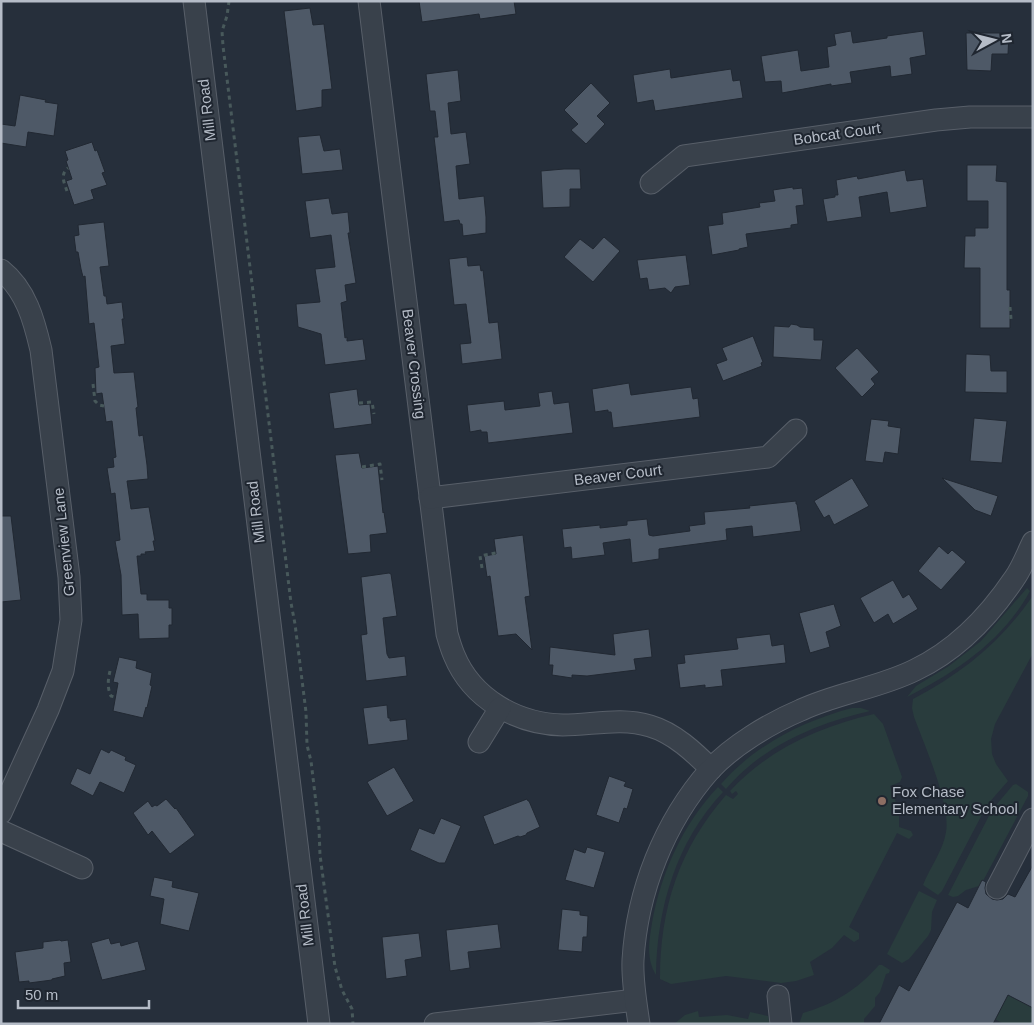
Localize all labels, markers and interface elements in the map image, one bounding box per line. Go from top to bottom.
north arrow [969,15,1019,65]
text: N [998,32,1015,44]
street label: Mill Road [194,78,219,142]
street label: Bobcat Court [792,119,882,148]
street label: Beaver Crossing [399,308,430,420]
street label: Beaver Court [573,461,664,488]
street label: Mill Road [243,480,268,544]
street label: Greenview Lane [49,487,78,597]
place label: Fox Chase Elementary School [892,783,1018,817]
marker: Fox Chase Elementary School [876,795,888,807]
street label: Mill Road [292,883,317,947]
scale bar [18,978,149,1010]
text: 50 m [25,986,58,1003]

